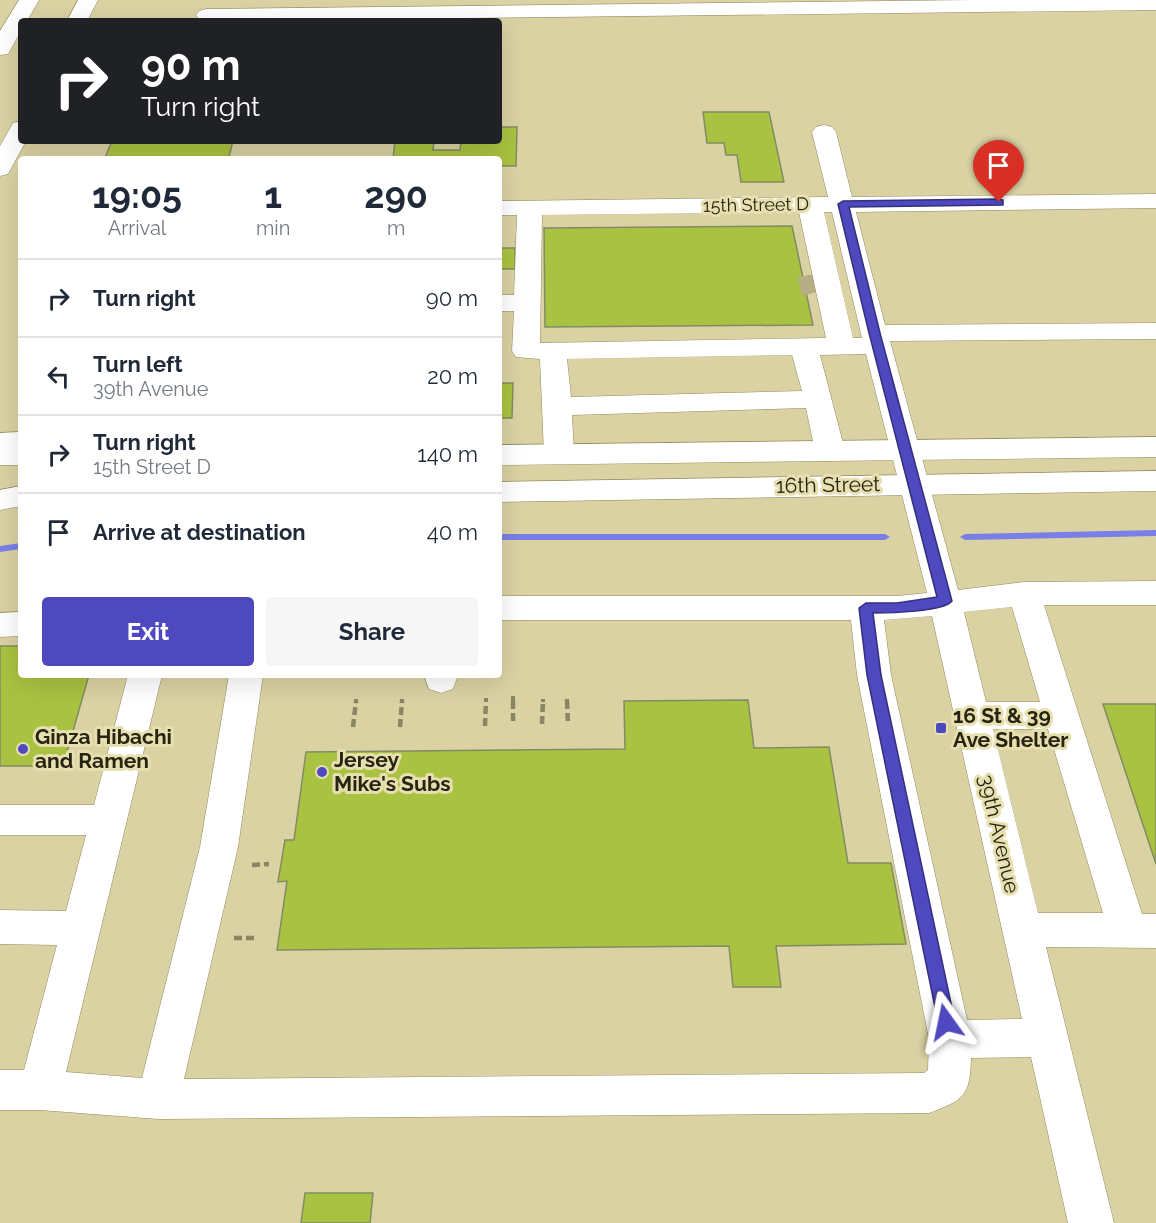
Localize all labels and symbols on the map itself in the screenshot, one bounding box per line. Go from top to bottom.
pin [973,140,1024,202]
street label: 15th Street D [703,193,809,216]
street label: 16th Street [776,471,880,498]
place label: 16 St & 39 Ave Shelter [953,703,1068,752]
marker: 16 St & 39 Ave Shelter [934,721,948,735]
place label: Ginza Hibachi and Ramen [35,724,172,773]
marker: Ginza Hibachi and Ramen [16,742,30,756]
place label: Jersey Mike's Subs [334,747,451,796]
marker: Jersey Mike's Subs [315,765,329,779]
street label: 39th Avenue [974,772,1025,896]
position arrow [914,990,978,1054]

